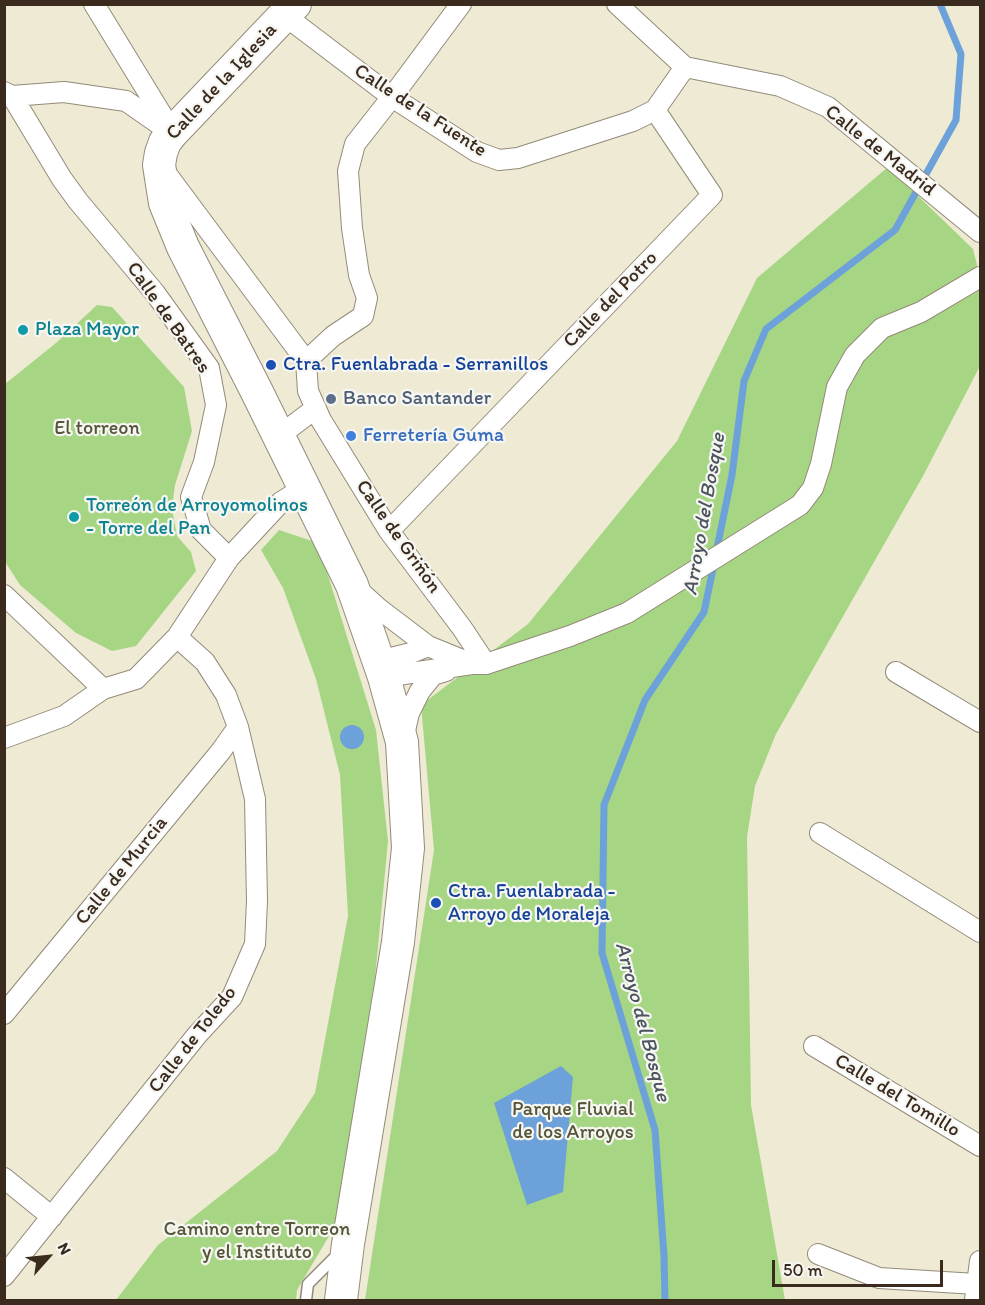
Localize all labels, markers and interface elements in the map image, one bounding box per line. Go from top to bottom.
street label: Calle de la Iglesia [162,18,282,146]
street label: Calle de la Fuente [349,59,491,163]
street label: Calle de Madrid [820,100,940,202]
street label: Calle del Potro [559,247,663,353]
street label: Calle de Batres [121,258,215,378]
place label: Plaza Mayor [35,318,139,342]
marker: Plaza Mayor [16,323,30,337]
place label: Ctra. Fuenlabrada - Serranillos [283,353,548,377]
marker: Ctra. Fuenlabrada - Serranillos [264,358,278,372]
place label: Banco Santander [343,387,491,411]
marker: Banco Santander [324,392,338,406]
park label: El torreon [54,417,140,441]
place label: Ferretería Guma [363,424,504,448]
marker: Ferretería Guma [344,429,358,443]
water label: Arroyo del Bosque [678,431,732,597]
street label: Calle de Griñón [350,476,446,598]
place label: Torreón de Arroyomolinos - Torre del Pan [86,494,308,541]
marker: Torreón de Arroyomolinos - Torre del Pan [67,510,81,524]
street label: Calle de Murcia [71,812,173,930]
place label: Ctra. Fuenlabrada - Arroyo de Moraleja [448,880,616,927]
marker: Ctra. Fuenlabrada - Arroyo de Moraleja [429,896,443,910]
water label: Arroyo del Bosque [609,940,675,1104]
street label: Calle de Toledo [144,982,242,1098]
street label: Calle del Tomillo [830,1049,964,1143]
park label: Parque Fluvial de los Arroyos [512,1098,634,1145]
park label: Camino entre Torreon y el Instituto [164,1218,350,1265]
north arrow [18,1227,78,1287]
text: N [54,1239,75,1258]
scale bar [775,1248,946,1286]
text: 50 m [783,1259,823,1281]

